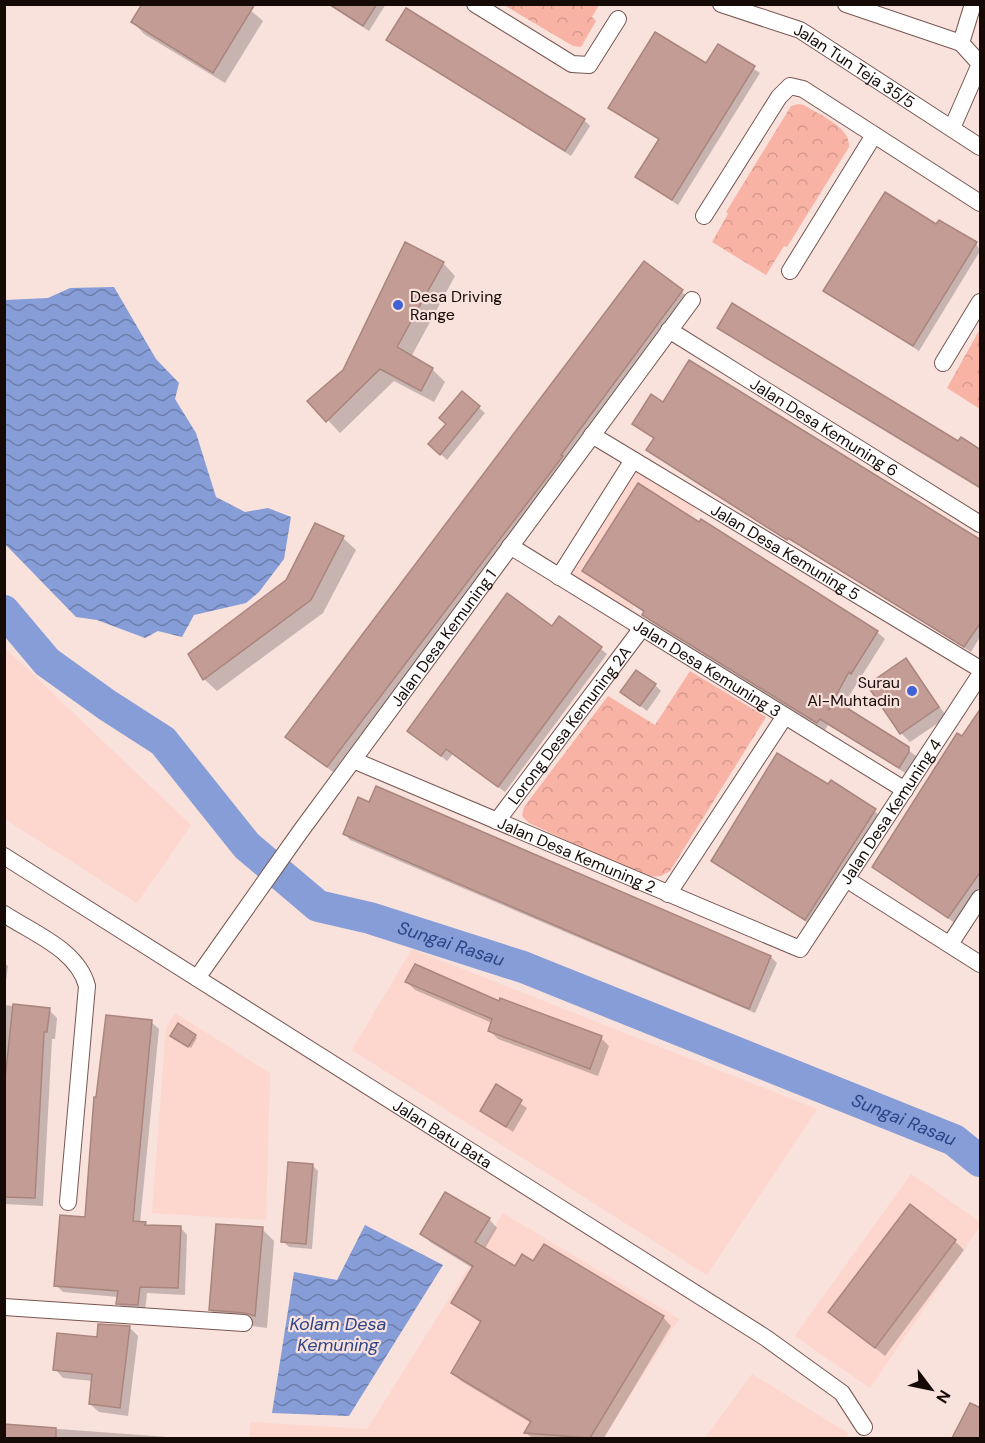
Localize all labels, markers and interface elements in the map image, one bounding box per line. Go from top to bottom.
street label: Jalan Tun Teja 35/5 [791,19,919,113]
place label: Desa Driving Range [410,286,502,325]
marker: Desa Driving Range [391,298,405,312]
street label: Jalan Desa Kemuning 6 [746,373,902,481]
street label: Jalan Desa Kemuning 5 [707,499,864,605]
street label: Jalan Desa Kemuning 1 [386,565,501,711]
street label: Jalan Desa Kemuning 3 [629,615,785,722]
street label: Lorong Desa Kemuning 2A [503,642,636,809]
place label: Surau Al-Muhtadin [807,672,900,711]
marker: Surau Al-Muhtadin [905,684,919,698]
street label: Jalan Desa Kemuning 4 [835,735,946,888]
street label: Jalan Desa Kemuning 2 [494,812,659,898]
water label: Sungai Rasau [395,916,507,972]
water label: Sungai Rasau [848,1088,960,1152]
street label: Jalan Batu Bata [389,1095,496,1173]
water label: Kolam Desa Kemuning [289,1312,387,1357]
north arrow [901,1359,961,1419]
text: N [931,1386,955,1407]

